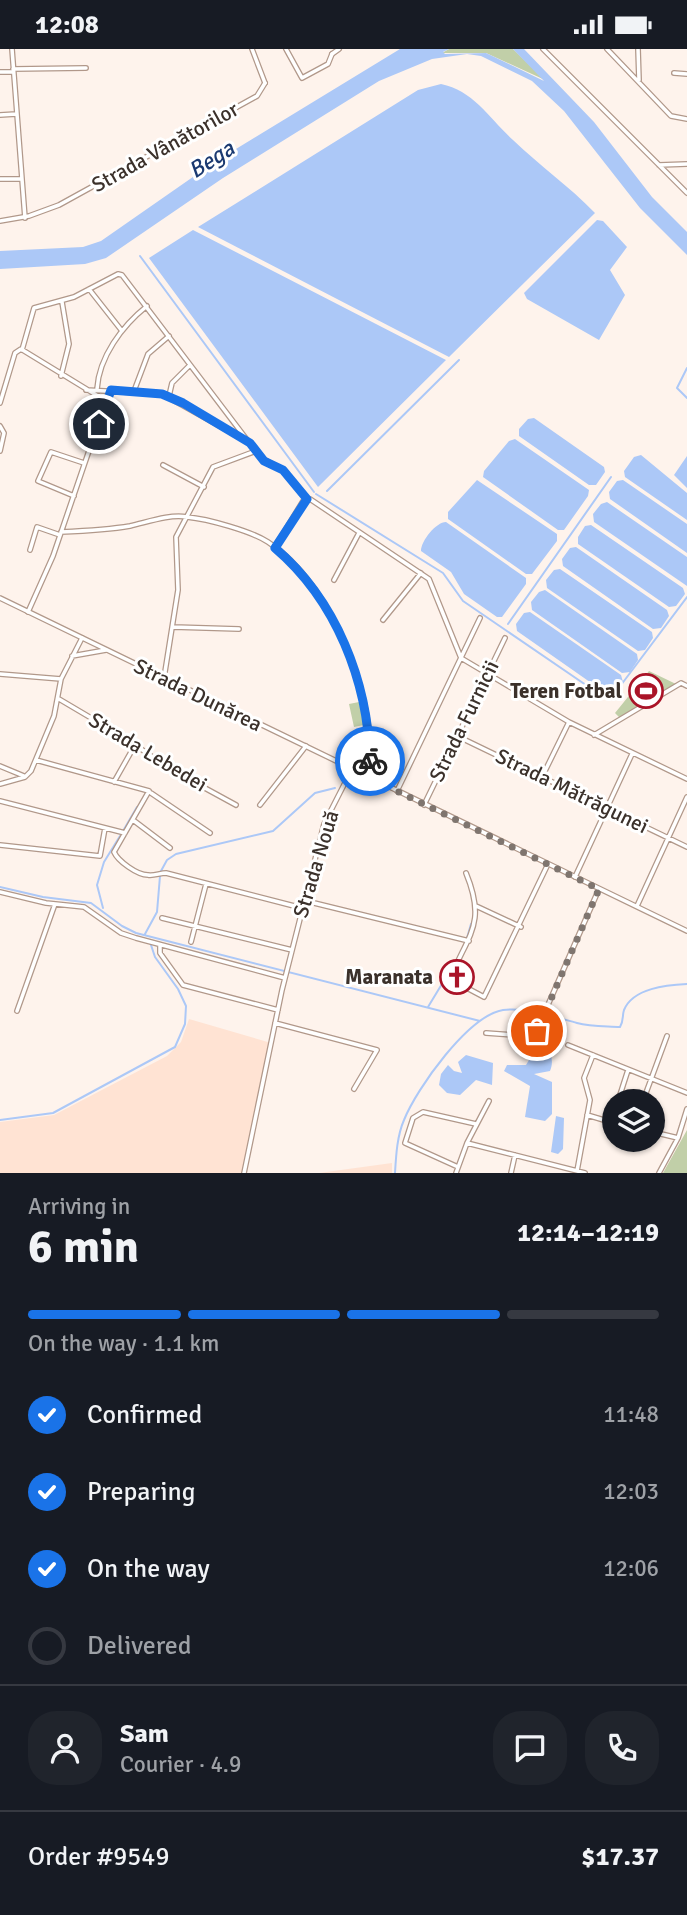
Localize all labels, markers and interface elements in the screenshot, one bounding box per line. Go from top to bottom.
text: 12:08 [35,9,99,41]
street label: Strada Vânătorilor [87,96,243,198]
water label: Bega [183,133,241,185]
pin [69,394,129,454]
icon: home [80,405,118,443]
street label: Strada Dunărea [130,653,266,737]
street label: Strada Furnicii [423,656,505,786]
sports icon: Teren Fotbal [627,672,665,710]
place label: Teren Fotbal [510,678,622,704]
street label: Strada Lebedei [84,707,212,797]
courier [335,726,405,796]
icon: bike [351,742,389,780]
street label: Strada Mătrăgunei [491,743,653,839]
street label: Strada Nouă [287,807,345,921]
church icon: Maranata [438,958,476,996]
place label: Maranata [345,964,433,990]
pin [507,1001,567,1061]
icon: bag [518,1012,556,1050]
map controls [602,1089,665,1152]
button: layers [602,1089,665,1152]
text: Arriving in [28,1192,130,1221]
text: 12:14–12:19 [517,1217,659,1249]
text: 6 min [28,1219,139,1275]
text: On the way · 1.1 km [28,1329,219,1358]
icon: check [28,1396,66,1434]
text: Confirmed [87,1399,202,1431]
text: 11:48 [603,1400,659,1429]
icon: check [28,1473,66,1511]
text: Preparing [87,1476,195,1508]
text: 12:03 [603,1477,659,1506]
icon: check [28,1550,66,1588]
text: On the way [87,1553,210,1585]
text: 12:06 [603,1554,659,1583]
text: Delivered [87,1630,192,1662]
button: person [28,1711,102,1785]
button: chat [493,1711,567,1785]
button: phone [585,1711,659,1785]
text: Sam [120,1718,169,1750]
text: Courier · 4.9 [120,1750,241,1779]
text: Order #9549 [28,1841,169,1873]
text: $17.37 [581,1841,659,1873]

